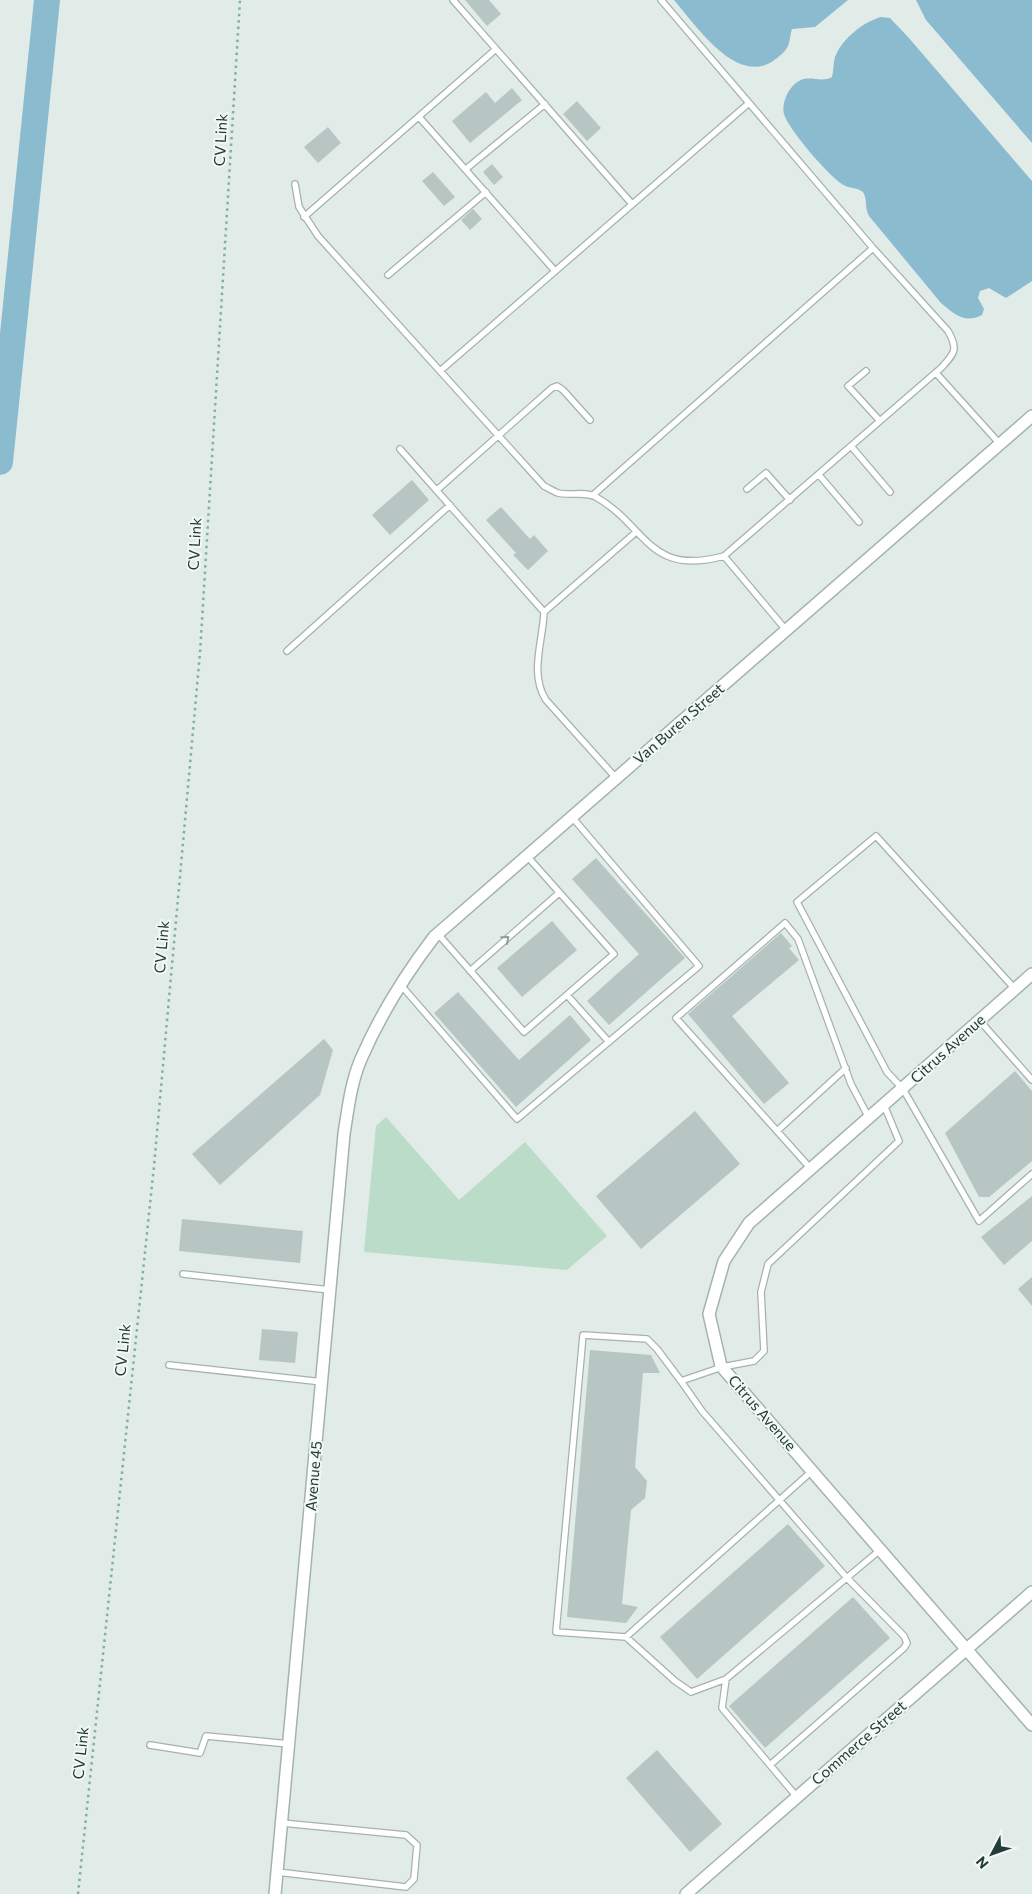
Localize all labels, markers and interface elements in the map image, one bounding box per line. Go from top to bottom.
street label: CV Link [210,113,230,167]
street label: CV Link [184,517,204,571]
street label: Van Buren Street [629,679,727,768]
street label: CV Link [150,920,172,974]
one-way arrow [501,936,510,945]
street label: Citrus Avenue [906,1010,988,1087]
street label: CV Link [110,1323,134,1377]
street label: Citrus Avenue [725,1371,801,1454]
street label: Avenue 45 [301,1440,325,1512]
street label: Commerce Street [807,1696,909,1788]
street label: CV Link [68,1726,92,1780]
north arrow [967,1829,1017,1879]
text: N [972,1853,992,1872]

